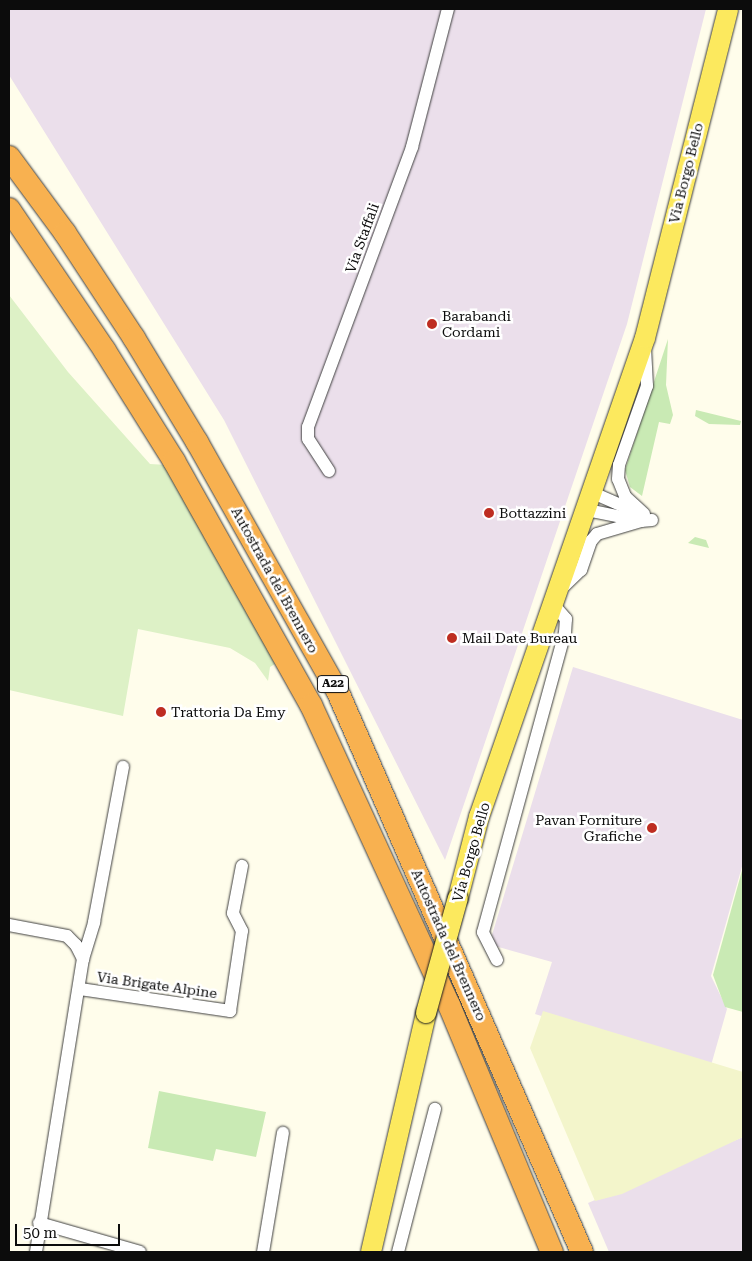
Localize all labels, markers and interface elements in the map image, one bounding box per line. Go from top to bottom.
street label: Via Borgo Bello [665,121,707,225]
street label: Via Staffali [342,201,382,275]
place label: Barabandi Cordami [442,308,511,341]
marker: Barabandi Cordami [426,318,438,330]
street label: Autostrada del Brennero [228,504,322,656]
place label: Bottazzini [499,505,566,521]
marker: Bottazzini [483,507,495,519]
place label: Mail Date Bureau [462,630,577,646]
marker: Mail Date Bureau [446,632,458,644]
road number: A22 [317,674,349,694]
place label: Trattoria Da Emy [171,704,286,720]
marker: Trattoria Da Emy [155,706,167,718]
street label: Via Borgo Bello [449,800,493,904]
place label: Pavan Forniture Grafiche [535,812,642,844]
marker: Pavan Forniture Grafiche [646,822,658,834]
street label: Autostrada del Brennero [408,867,490,1023]
street label: Via Brigate Alpine [96,968,218,1002]
scale bar [18,1214,122,1246]
text: 50 m [23,1224,57,1242]

